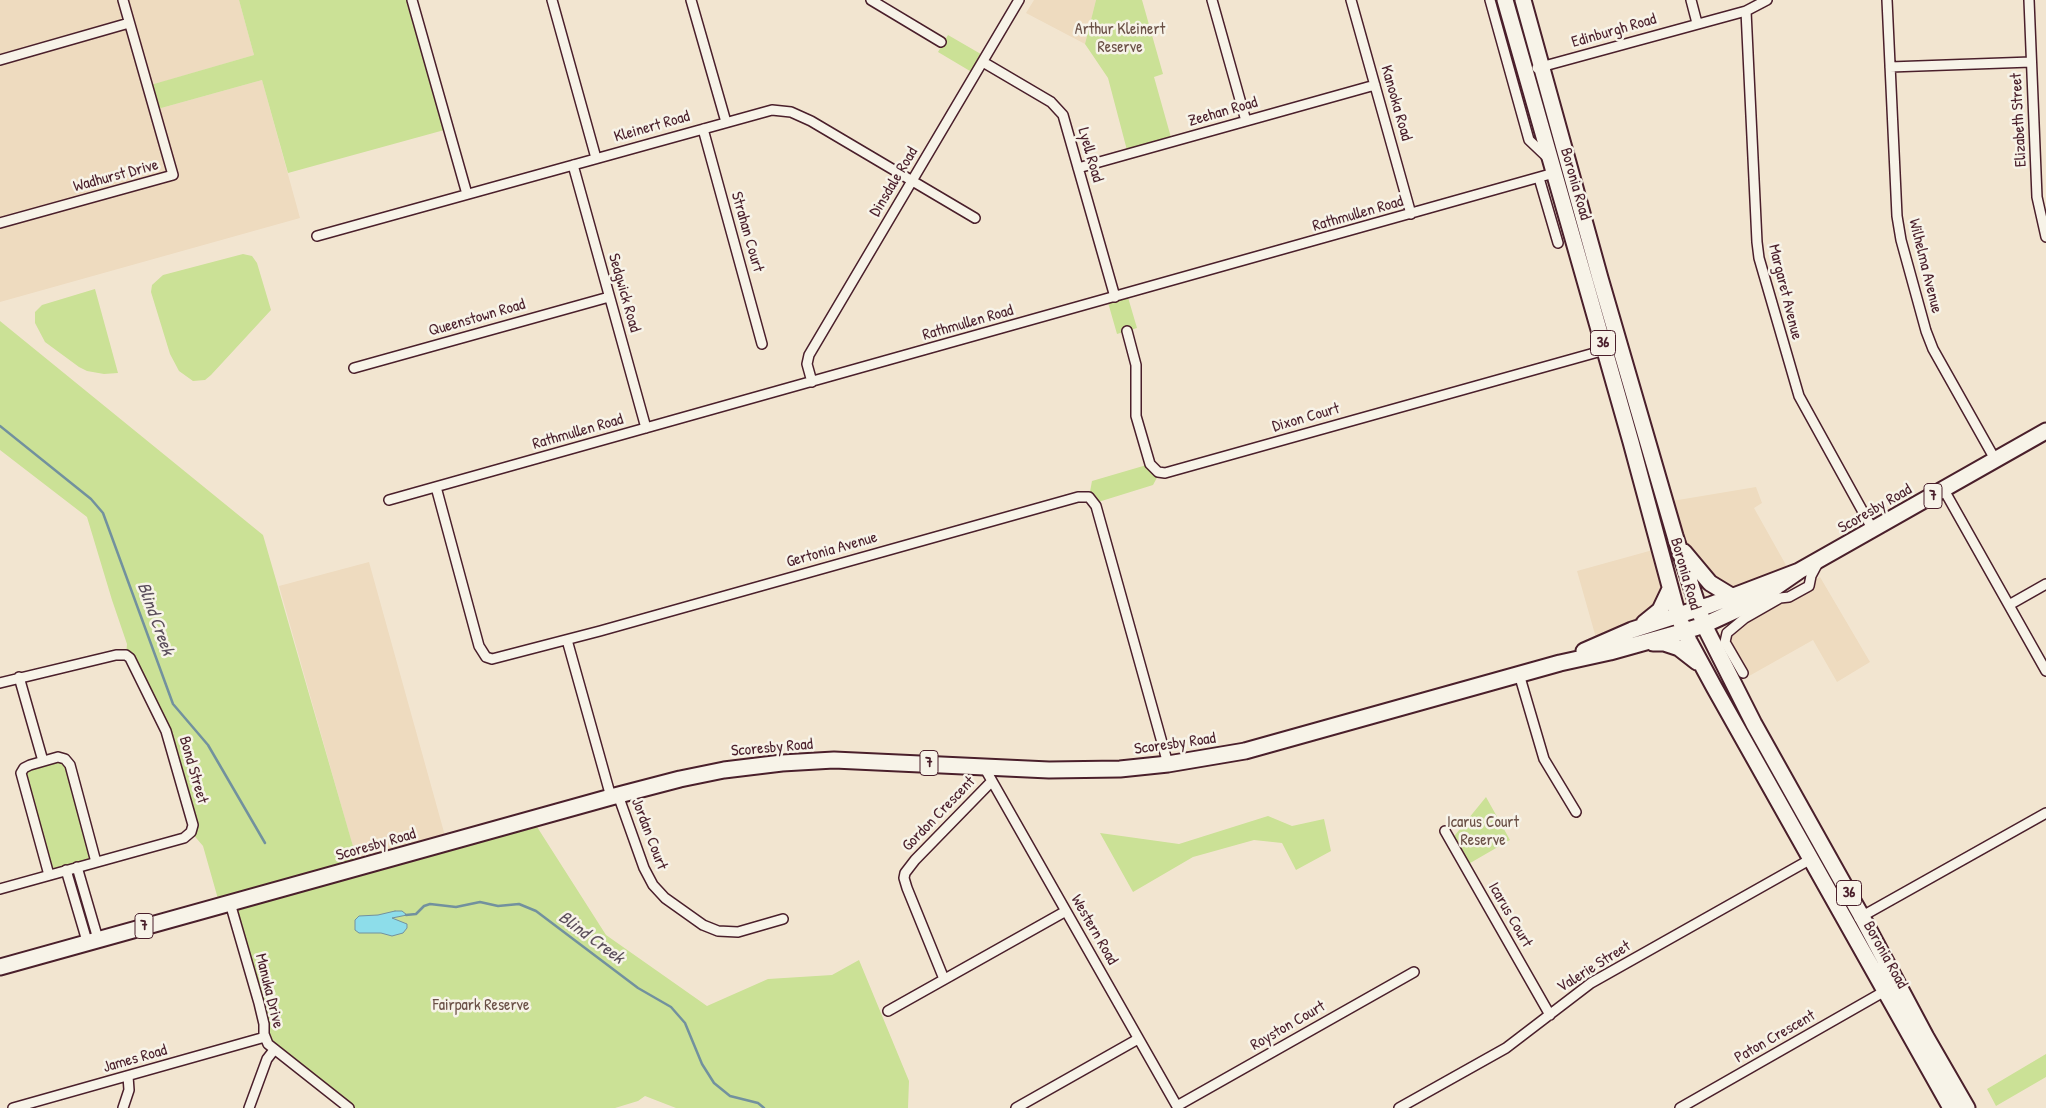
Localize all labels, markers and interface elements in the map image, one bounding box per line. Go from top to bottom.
street label: Edinburgh Road [1570,10,1658,52]
park label: Arthur Kleinert Reserve [1075,20,1165,58]
street label: Kanooka Road [1376,63,1416,143]
street label: Elizabeth Street [2007,72,2031,168]
street label: Zeehan Road [1186,93,1260,131]
street label: Kleinert Road [612,107,692,147]
street label: Lyell Road [1073,125,1107,185]
street label: Dinsdale Road [866,144,922,220]
street label: Boronia Road [1556,146,1594,222]
street label: Wadhurst Drive [71,155,161,197]
street label: Strahan Court [726,190,768,274]
street label: Rathmullen Road [1310,192,1406,236]
street label: Wilhelma Avenue [1904,217,1946,315]
street label: Margaret Avenue [1764,242,1806,342]
street label: Sedgwick Road [604,252,644,334]
street label: Queenstown Road [427,295,527,341]
street label: Rathmullen Road [920,301,1016,345]
road number: 36 [1590,330,1616,356]
street label: Dixon Court [1270,399,1342,437]
street label: Rathmullen Road [530,410,626,454]
street label: Scoresby Road [1835,480,1915,538]
road number: 7 [1924,484,1942,508]
street label: Gertonia Avenue [784,528,880,572]
street label: Boronia Road [1666,536,1704,612]
water label: Blind Creek [132,580,178,658]
street label: Scoresby Road [1133,729,1217,759]
street label: Bond Street [174,734,212,806]
street label: Scoresby Road [730,735,814,761]
road number: 7 [920,750,938,776]
street label: Gordon Crescent [899,773,979,855]
street label: Jordan Court [627,795,671,873]
park label: Icarus Court Reserve [1447,813,1519,851]
street label: Scoresby Road [334,824,418,866]
street label: Icarus Court [1484,879,1536,951]
road number: 36 [1836,880,1862,906]
street label: Western Road [1066,892,1122,968]
water label: Blind Creek [554,907,628,969]
road number: 7 [135,914,153,938]
street label: Boronia Road [1859,918,1911,992]
street label: Valerie Street [1554,937,1634,997]
street label: Manuka Drive [250,952,288,1030]
park label: Fairpark Reserve [433,996,529,1016]
street label: Royston Court [1247,997,1329,1055]
street label: Paton Crescent [1731,1006,1819,1068]
street label: James Road [101,1041,169,1077]

